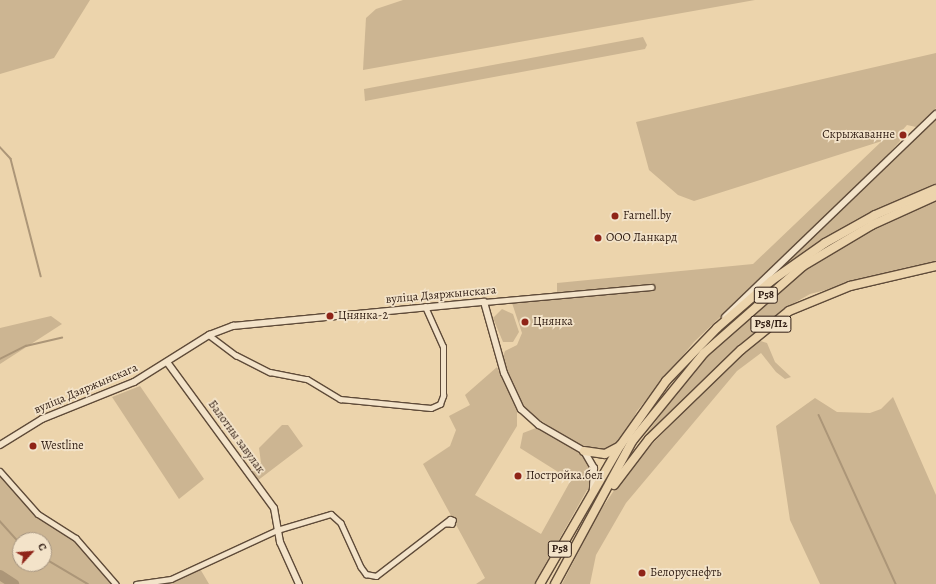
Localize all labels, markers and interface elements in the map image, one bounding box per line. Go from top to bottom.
place label: Скрыжаванне [822,128,895,142]
marker: Скрыжаванне [898,130,908,140]
place label: Farnell.by [623,209,671,223]
marker: Farnell.by [610,211,620,221]
place label: ООО Ланкард [606,231,677,245]
marker: ООО Ланкард [593,233,603,243]
street label: вуліца Дзяржынскага [385,283,497,307]
road number: Р58 [753,286,779,304]
place label: Цнянка-2 [338,309,388,323]
marker: Цнянка-2 [325,311,335,321]
place label: Цнянка [533,315,573,329]
road number: Р58/П2 [750,315,792,333]
marker: Цнянка [520,317,530,327]
street label: вуліца Дзяржынскага [32,361,140,417]
street label: Балотны завулак [205,398,267,476]
place label: Westline [41,439,84,453]
marker: Westline [28,441,38,451]
place label: Постройка.бел [526,469,603,483]
marker: Постройка.бел [513,471,523,481]
north arrow [12,532,52,572]
road number: Р58 [547,540,573,558]
text: С [34,541,51,553]
place label: Белоруснефть [650,566,722,580]
marker: Белоруснефть [637,568,647,578]

